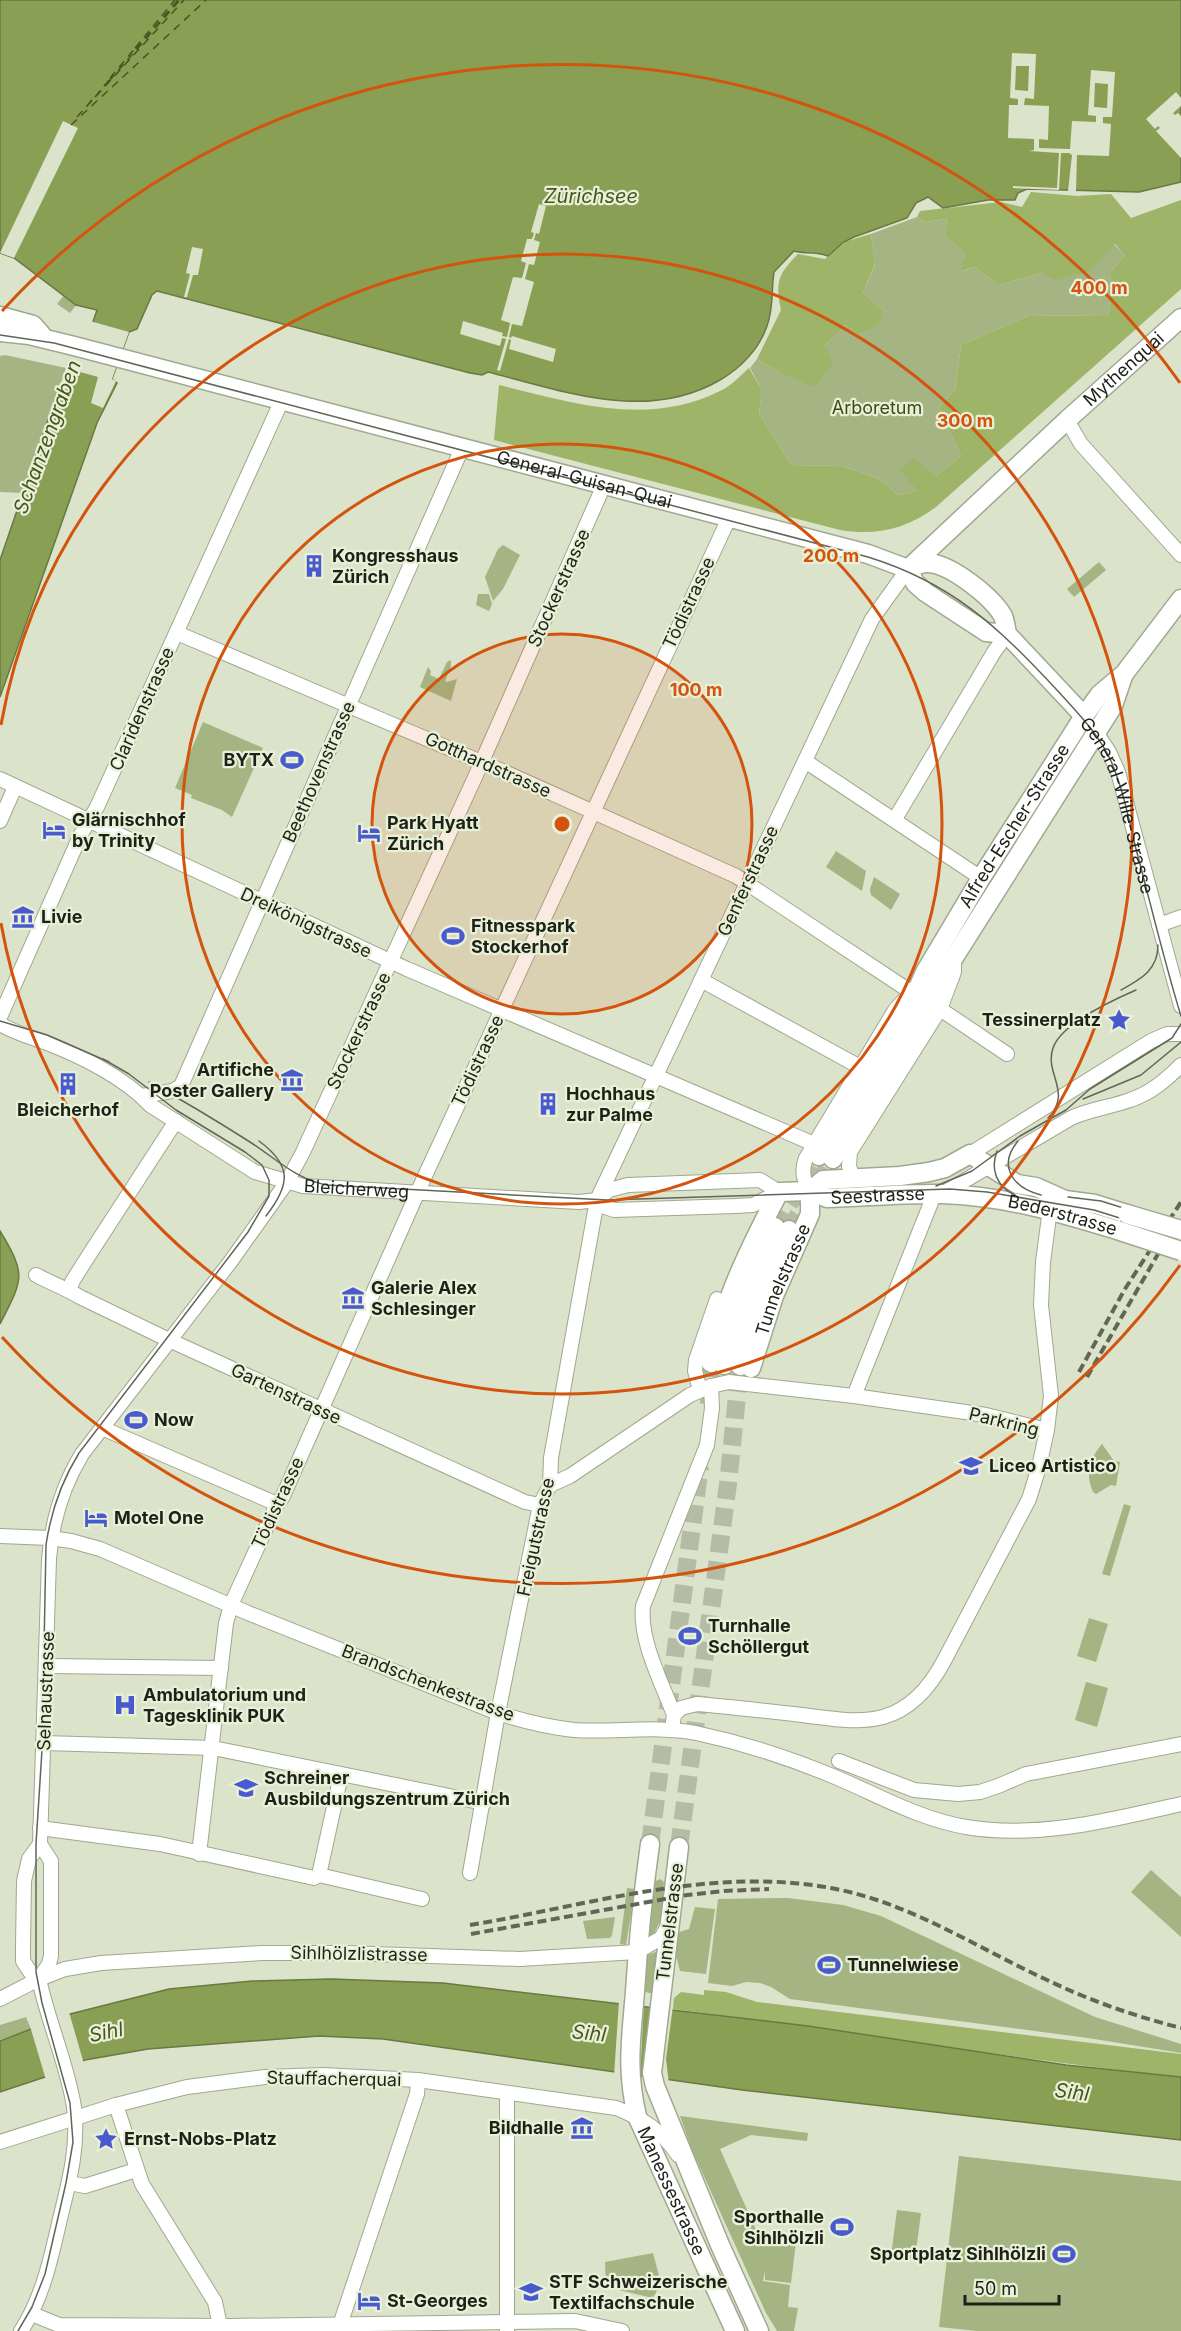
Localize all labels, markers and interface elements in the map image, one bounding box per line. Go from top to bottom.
water label: Zürichsee [544,184,638,208]
text: 400 m [1070,277,1128,298]
street label: Mythenquai [1079,328,1168,410]
water label: Schanzengraben [8,357,86,517]
park label: Arboretum [832,397,922,418]
text: 300 m [937,410,993,431]
street label: General-Guisan-Quai [494,446,674,512]
street label: Stockerstrasse [523,526,594,650]
place label: Kongresshaus Zürich [332,545,459,587]
text: 200 m [803,545,859,566]
building icon: Kongresshaus Zürich [301,553,327,579]
street label: Tödistrasse [658,554,719,652]
street label: Claridenstrasse [105,644,178,774]
text: 100 m [670,679,722,700]
street label: Beethovenstrasse [278,698,359,846]
street label: General-Wille-Strasse [1076,713,1158,896]
street label: Gotthardstrasse [422,727,554,802]
street label: Alfred-Escher-Strasse [955,740,1074,911]
sports icon: BYTX [279,747,305,773]
place label: BYTX [223,749,274,770]
place label: Glärnischhof by Trinity [72,809,186,851]
place label: Park Hyatt Zürich [387,812,479,854]
centre of rings [552,814,572,834]
hotel icon: Glärnischhof by Trinity [41,817,67,843]
hotel icon: Park Hyatt Zürich [356,820,382,846]
street label: Genferstrasse [713,822,782,939]
street label: Dreikönigstrasse [237,883,375,962]
museum icon: Livie [10,904,36,930]
place label: Livie [41,906,83,927]
place label: Fitnesspark Stockerhof [471,915,576,957]
sports icon: Fitnesspark Stockerhof [440,923,466,949]
street label: Stockerstrasse [322,969,395,1093]
place icon: Tessinerplatz [1106,1007,1132,1033]
place label: Tessinerplatz [982,1009,1101,1030]
street label: Tödistrasse [447,1012,508,1110]
place label: Artifiche Poster Gallery [150,1059,274,1101]
museum icon: Artifiche Poster Gallery [279,1067,305,1093]
building icon: Bleicherhof [55,1071,81,1097]
place label: Hochhaus zur Palme [566,1083,655,1125]
building icon: Hochhaus zur Palme [535,1091,561,1117]
place label: Bleicherhof [17,1099,119,1120]
street label: Bleicherweg [303,1175,410,1202]
street label: Seestrasse [830,1183,925,1208]
street label: Bederstrasse [1006,1190,1120,1239]
street label: Tunnelstrasse [751,1220,814,1338]
place label: Galerie Alex Schlesinger [371,1277,478,1319]
museum icon: Galerie Alex Schlesinger [340,1285,366,1311]
street label: Gartenstrasse [228,1359,345,1428]
street label: Parkring [967,1403,1041,1440]
sports icon: Now [123,1407,149,1433]
place label: Now [154,1409,195,1430]
school or university icon: Liceo Artistico [958,1453,984,1479]
street label: Tödistrasse [247,1454,308,1552]
place label: Liceo Artistico [989,1455,1116,1476]
street label: Freigutstrasse [513,1476,558,1598]
hotel icon: Motel One [83,1505,109,1531]
place label: Motel One [114,1507,204,1528]
place label: Turnhalle Schöllergut [708,1615,810,1657]
sports icon: Turnhalle Schöllergut [677,1623,703,1649]
street label: Selnaustrasse [33,1631,58,1751]
street label: Brandschenkestrasse [339,1640,518,1725]
place label: Ambulatorium und Tagesklinik PUK [143,1684,306,1726]
hospital icon: Ambulatorium und Tagesklinik PUK [112,1692,138,1718]
place label: Schreiner Ausbildungszentrum Zürich [264,1767,510,1809]
school or university icon: Schreiner Ausbildungszentrum Zürich [233,1775,259,1801]
street label: Tunnelstrasse [652,1862,687,1982]
street label: Sihlhölzlistrasse [290,1942,428,1965]
sports icon: Tunnelwiese [816,1952,842,1978]
place label: Tunnelwiese [847,1954,959,1975]
water label: Sihl [87,2017,125,2047]
water label: Sihl [571,2019,607,2047]
street label: Stauffacherquai [266,2067,402,2090]
water label: Sihl [1053,2078,1091,2106]
museum icon: Bildhalle [569,2115,595,2141]
place label: Bildhalle [489,2117,564,2138]
street label: Manessestrasse [633,2123,710,2258]
place icon: Ernst-Nobs-Platz [93,2126,119,2152]
place label: Ernst-Nobs-Platz [124,2128,277,2149]
place label: Sporthalle Sihlhölzli [733,2206,824,2248]
sports icon: Sporthalle Sihlhölzli [829,2214,855,2240]
sports icon: Sportplatz Sihlhölzli [1051,2241,1077,2267]
place label: Sportplatz Sihlhölzli [870,2243,1046,2264]
scale bar [965,2268,1060,2306]
place label: STF Schweizerische Textilfachschule [549,2271,728,2313]
text: 50 m [974,2278,1017,2299]
school or university icon: STF Schweizerische Textilfachschule [518,2279,544,2305]
hotel icon: St-Georges [356,2288,382,2314]
place label: St-Georges [387,2290,488,2311]

